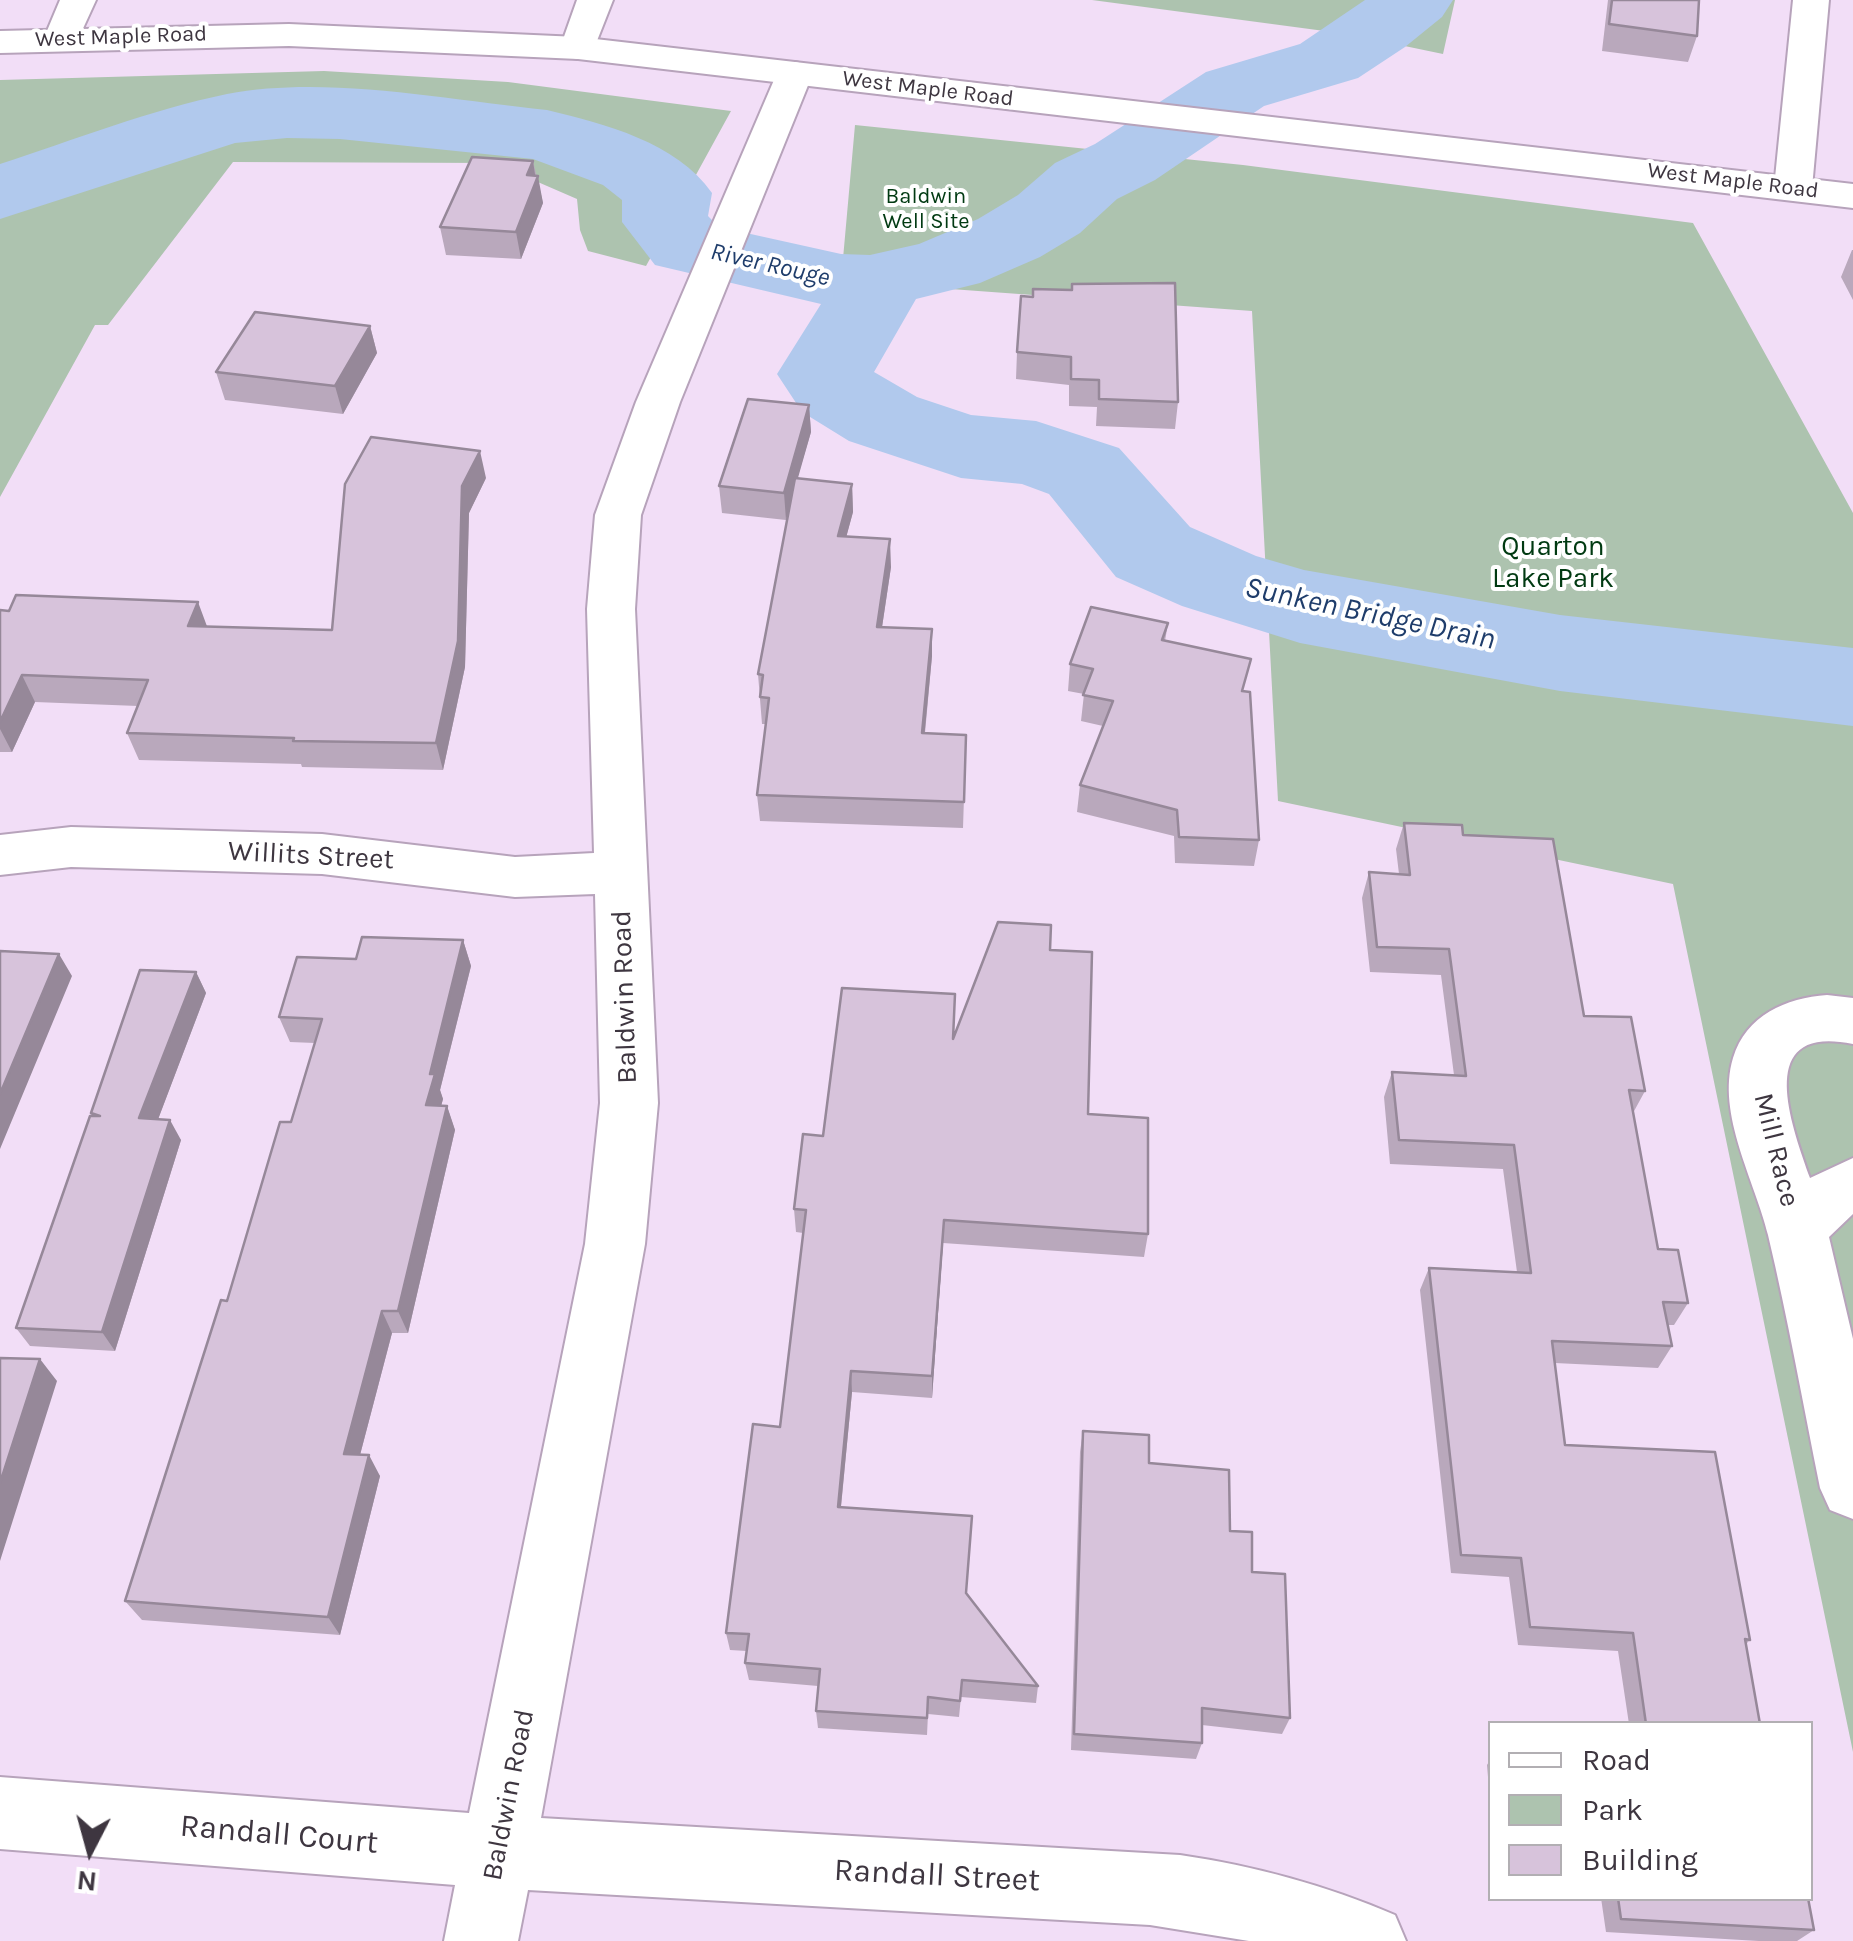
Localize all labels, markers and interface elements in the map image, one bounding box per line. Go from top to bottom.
street label: West Maple Road [34,21,208,53]
street label: West Maple Road [841,65,1015,113]
street label: West Maple Road [1646,157,1820,205]
park label: Baldwin Well Site [882,184,970,235]
water label: River Rouge [708,237,832,293]
park label: Quarton Lake Park [1492,530,1614,596]
water label: Sunken Bridge Drain [1241,570,1499,658]
street label: Willits Street [227,835,395,877]
street label: Baldwin Road [605,910,645,1084]
street label: Mill Race [1746,1090,1806,1210]
street label: Baldwin Road [476,1706,542,1884]
legend [1488,1721,1813,1901]
text: Road [1582,1742,1651,1778]
text: Park [1582,1792,1643,1828]
north arrow [40,1801,140,1901]
street label: Randall Court [178,1807,380,1863]
text: Building [1582,1842,1698,1878]
street label: Randall Street [833,1851,1041,1901]
text: N [75,1864,99,1899]

